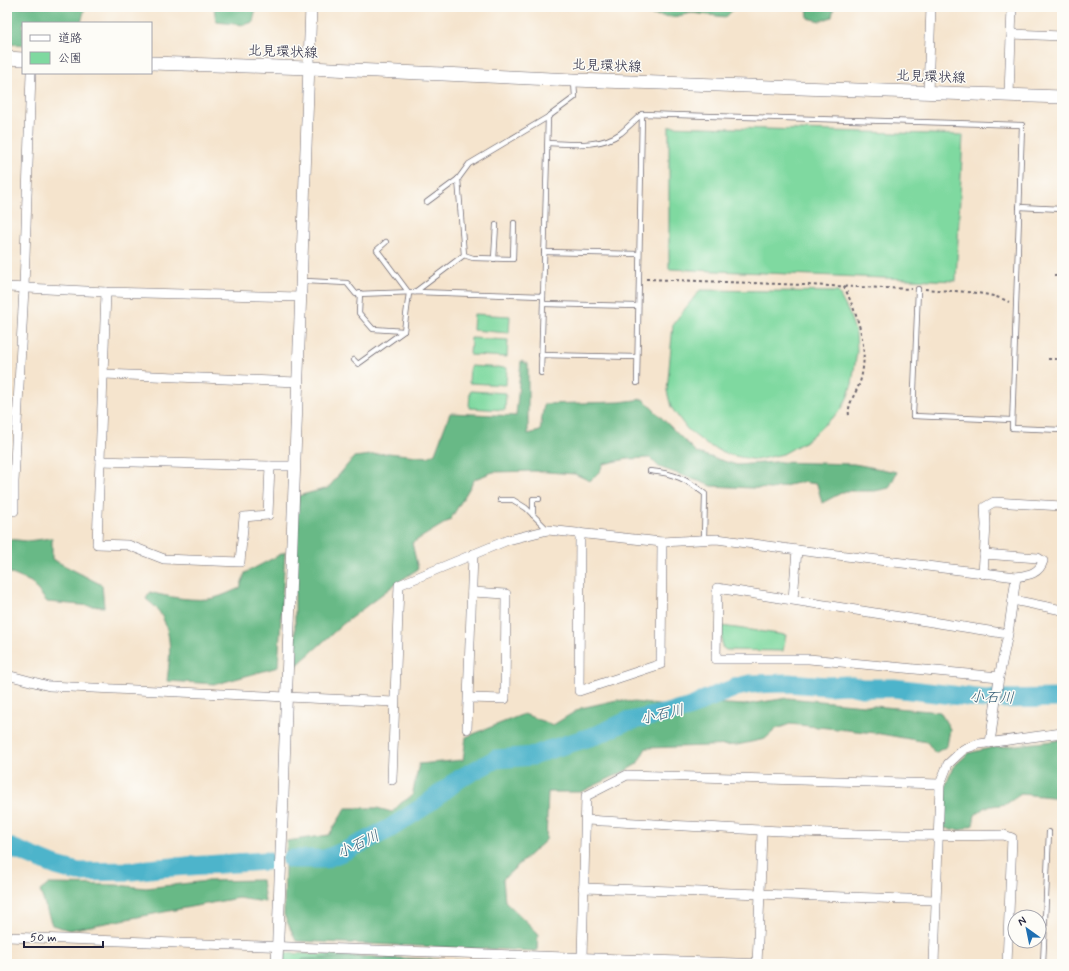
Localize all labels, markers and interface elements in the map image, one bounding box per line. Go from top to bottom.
legend [22,22,152,74]
text: 道路 [58,31,82,47]
street label: 北見環状線 [248,42,318,62]
text: 公園 [58,51,82,67]
street label: 北見環状線 [572,56,642,76]
street label: 北見環状線 [896,67,966,87]
water label: 小石川 [969,687,1015,709]
water label: 小石川 [638,700,686,730]
water label: 小石川 [334,826,383,864]
north arrow [1007,909,1047,949]
text: N [1015,914,1029,929]
scale bar [24,923,103,949]
text: 50 m [30,930,57,946]

